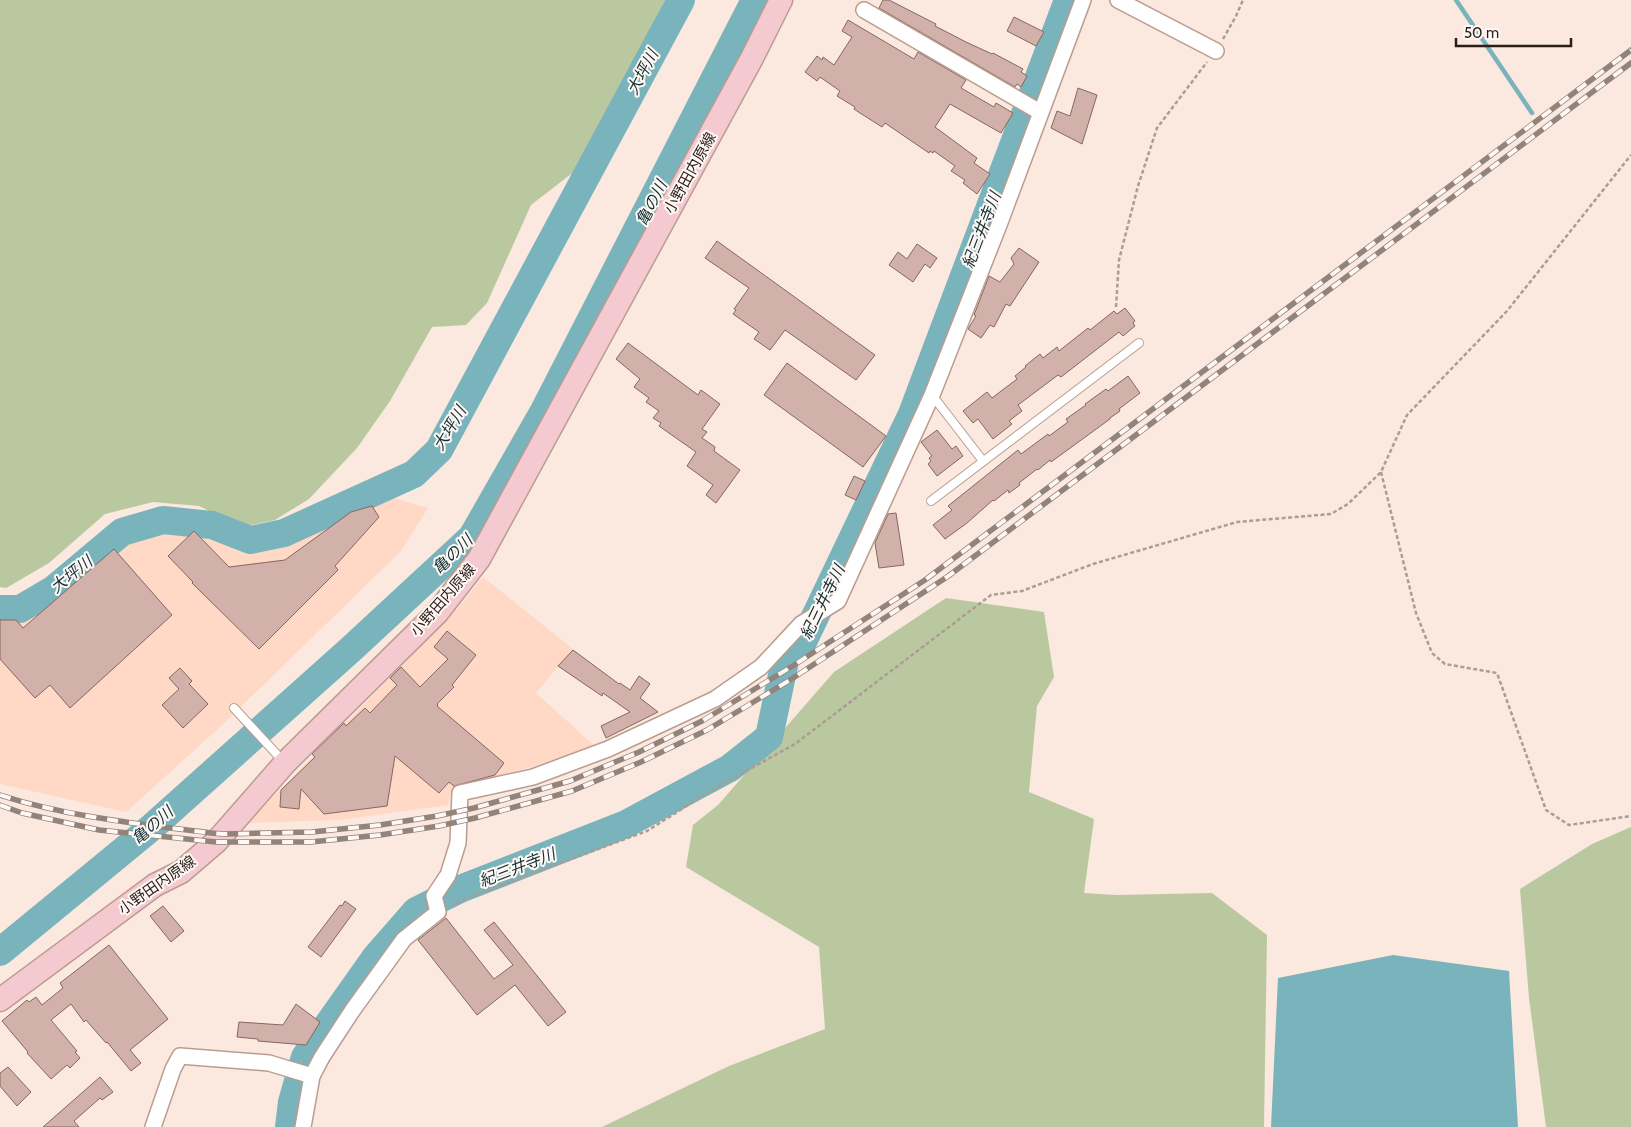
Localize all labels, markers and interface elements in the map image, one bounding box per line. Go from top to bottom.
scale bar [1456,15,1571,47]
text: 50 m [1464,24,1499,42]
water label: 大坪川 [623,45,663,98]
street label: 小野田内原線 [660,129,720,217]
water label: 亀の川 [632,176,672,229]
water label: 紀三井寺川 [958,188,1005,271]
water label: 大坪川 [429,401,471,454]
water label: 亀の川 [428,529,478,578]
water label: 大坪川 [47,551,97,597]
street label: 小野田内原線 [407,560,479,640]
water label: 紀三井寺川 [796,560,849,642]
water label: 亀の川 [128,801,178,848]
water label: 紀三井寺川 [476,844,560,891]
street label: 小野田内原線 [115,852,199,918]

